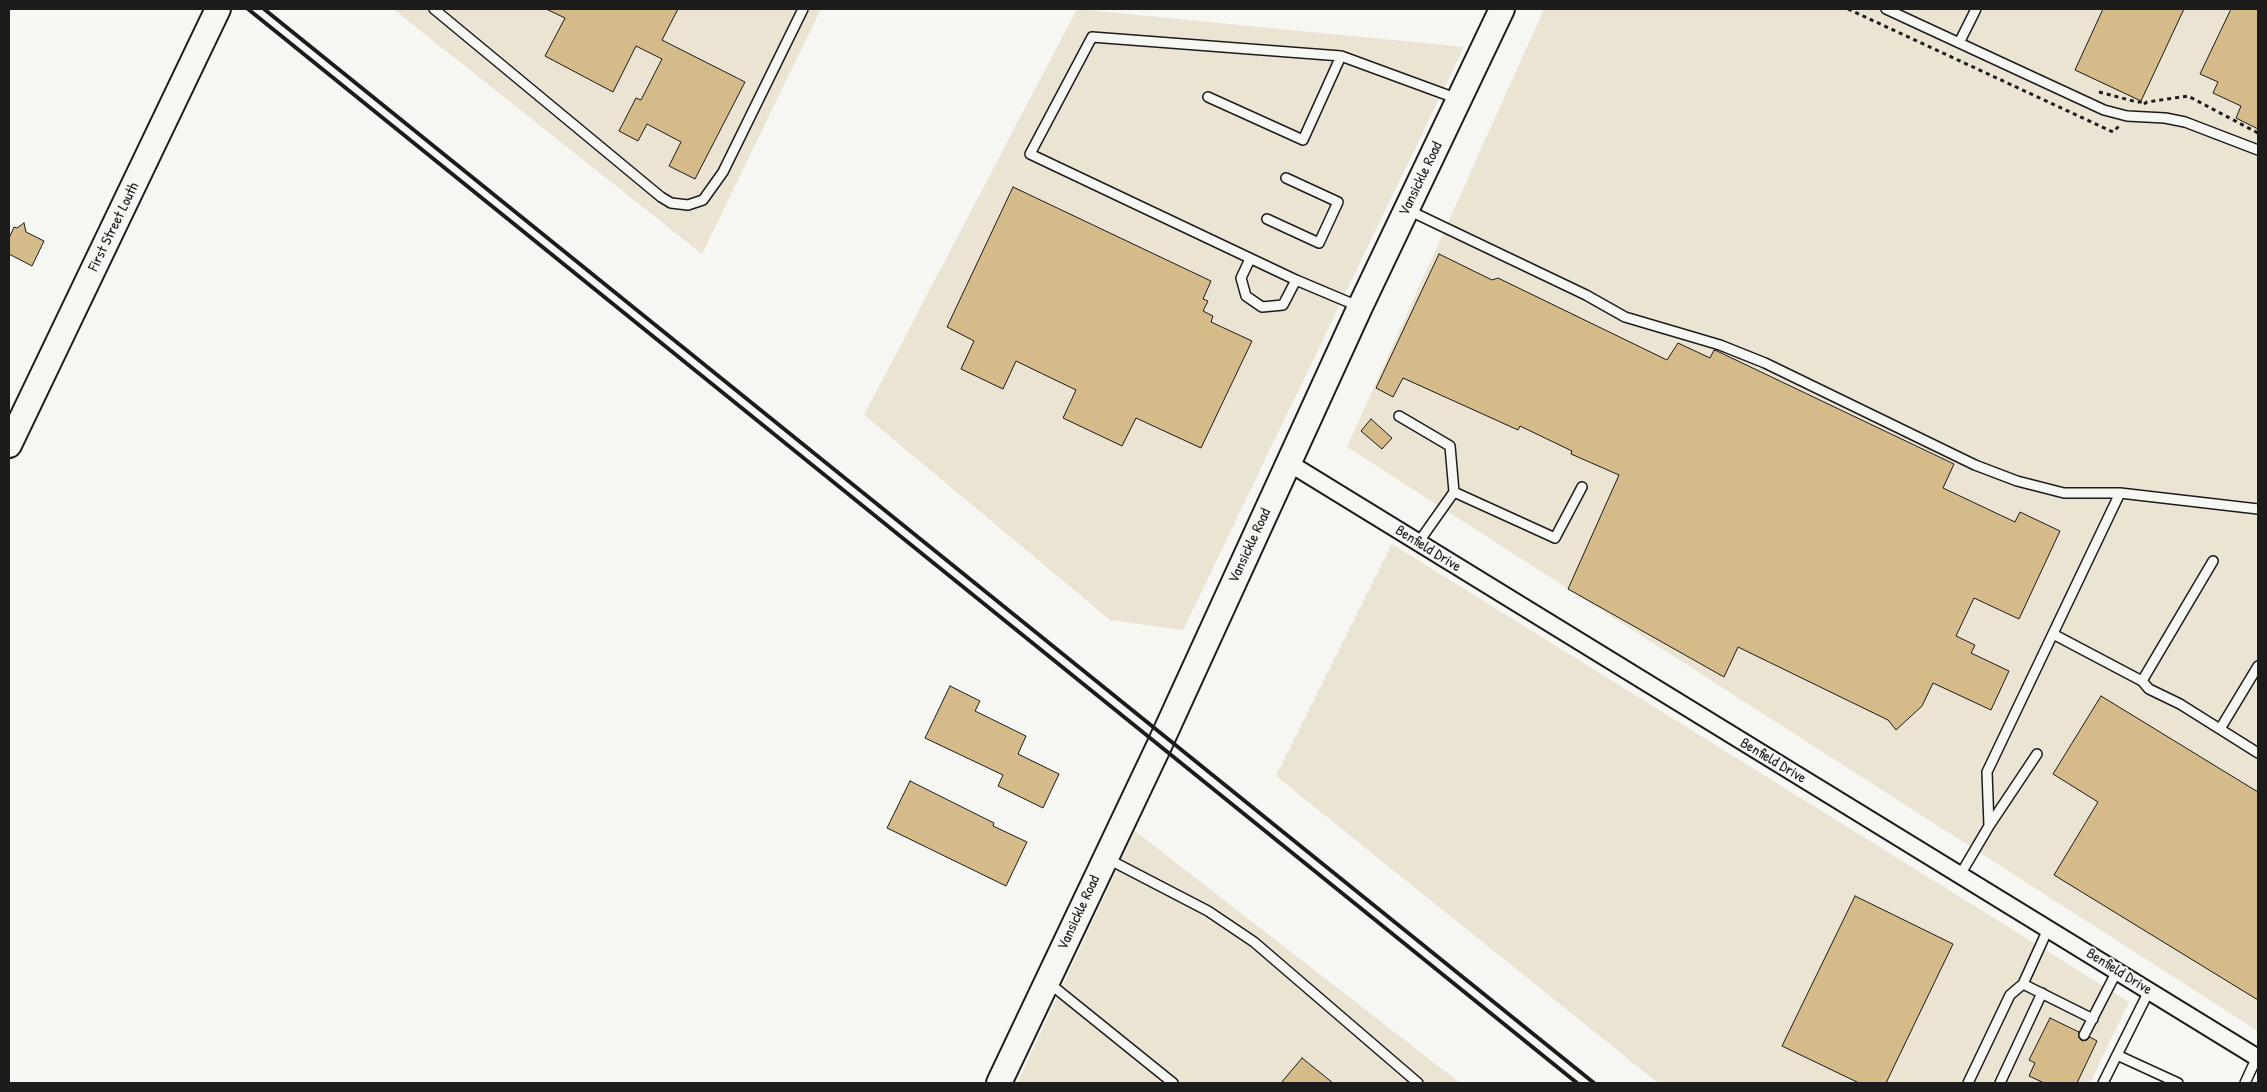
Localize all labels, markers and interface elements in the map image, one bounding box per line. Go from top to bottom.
street label: Vansickle Road [1395,139,1447,219]
street label: First Street Louth [85,180,143,274]
street label: Vansickle Road [1225,506,1275,586]
street label: Benfield Drive [1392,522,1464,576]
street label: Benfield Drive [1737,734,1809,788]
street label: Vansickle Road [1054,873,1104,953]
street label: Benfield Drive [2083,945,2155,999]

